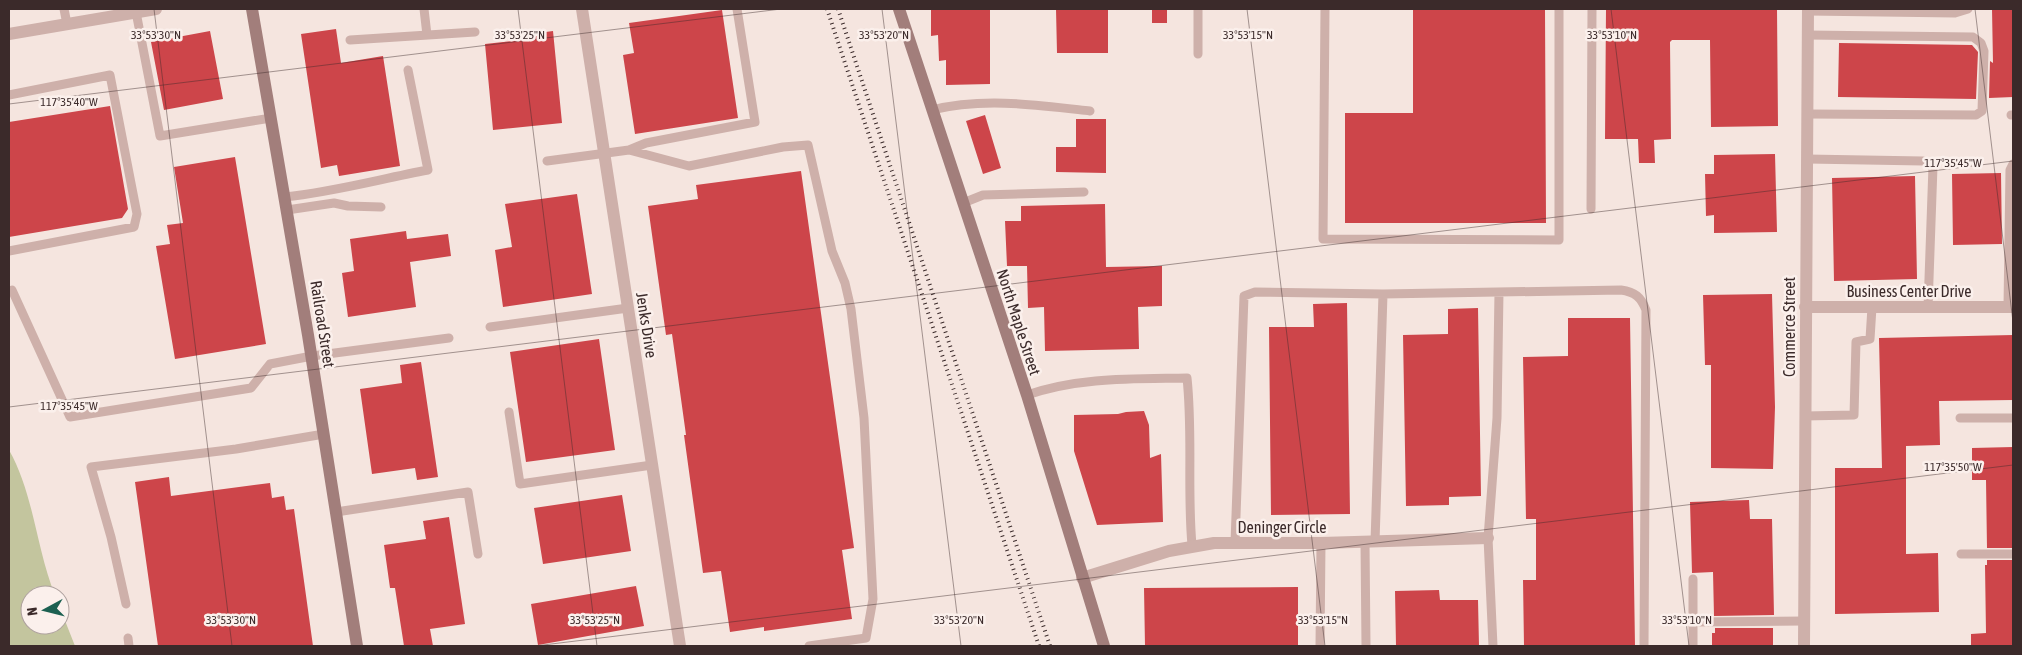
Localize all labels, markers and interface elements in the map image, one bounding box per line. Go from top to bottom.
text: 33°53'30"N [131,28,181,42]
text: 33°53'25"N [495,28,545,42]
text: 33°53'20"N [859,28,909,42]
text: 33°53'15"N [1223,28,1273,42]
text: 33°53'10"N [1587,28,1637,42]
text: 117°35'40"W [40,95,98,109]
text: 117°35'45"W [1924,156,1982,170]
street label: North Maple Street [992,267,1045,378]
street label: Commerce Street [1780,277,1798,377]
street label: Railroad Street [307,279,339,369]
street label: Business Center Drive [1846,282,1972,300]
street label: Jenks Drive [633,291,661,359]
text: 117°35'45"W [40,399,98,413]
text: 117°35'50"W [1924,460,1982,474]
street label: Deninger Circle [1237,518,1327,537]
north arrow [20,585,70,635]
text: N [24,607,41,617]
text: 33°53'30"N [206,613,256,627]
text: 33°53'25"N [570,613,620,627]
text: 33°53'20"N [934,613,984,627]
text: 33°53'15"N [1298,613,1348,627]
text: 33°53'10"N [1662,613,1712,627]

